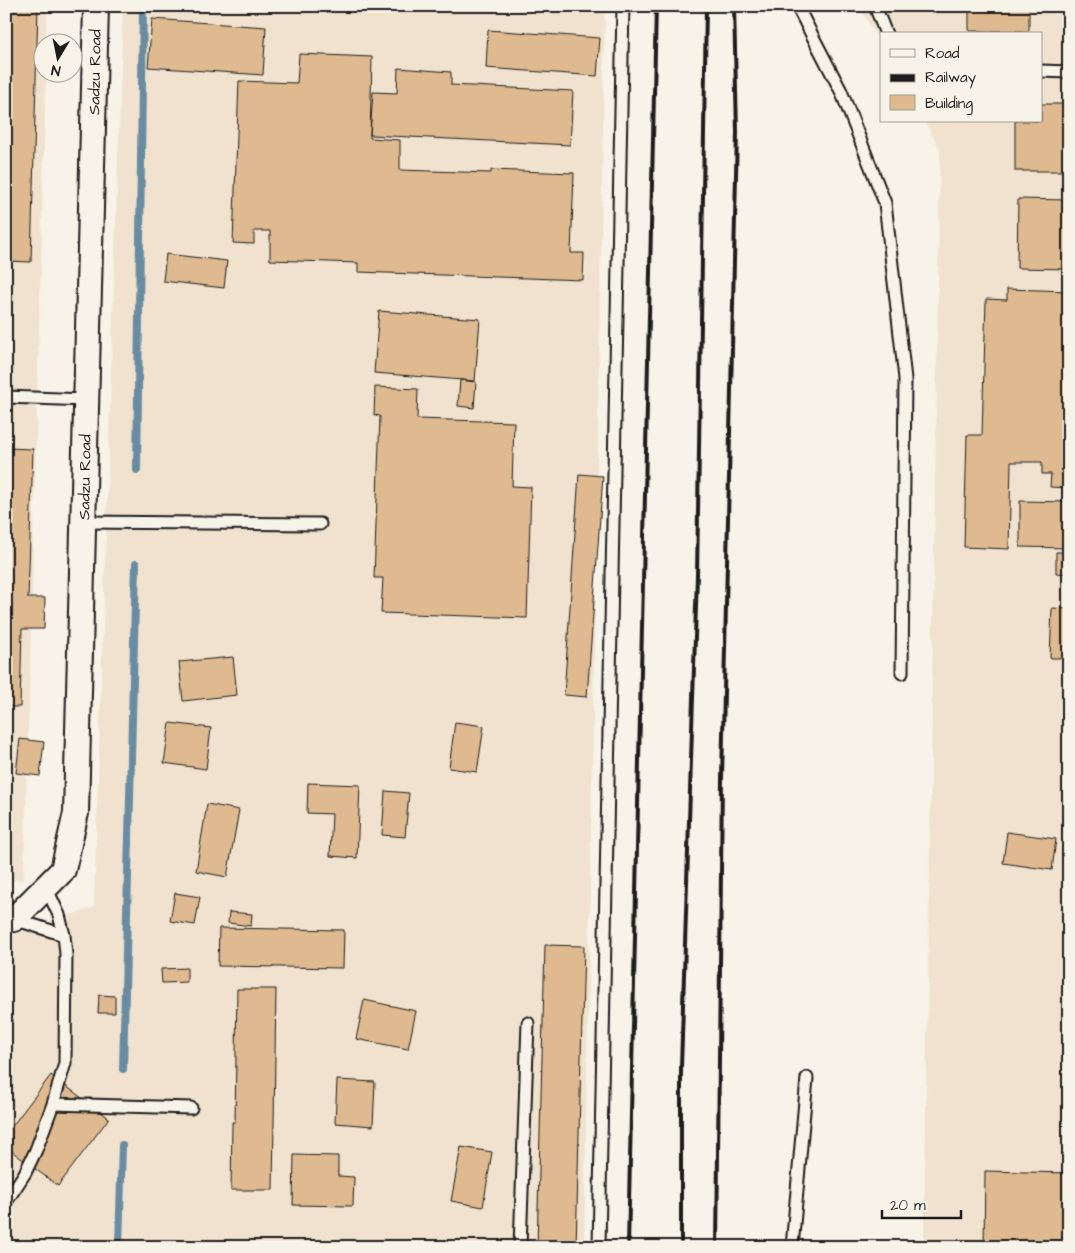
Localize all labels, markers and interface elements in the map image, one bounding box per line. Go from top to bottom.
street label: Sadzu Road [83,29,107,115]
north arrow [32,32,82,82]
legend [880,32,1042,122]
text: Road [925,43,960,64]
text: N [50,59,62,80]
text: Railway [925,67,976,89]
text: Building [925,93,973,115]
street label: Sadzu Road [73,434,97,520]
scale bar [882,1188,961,1220]
text: 20 m [890,1195,926,1216]

